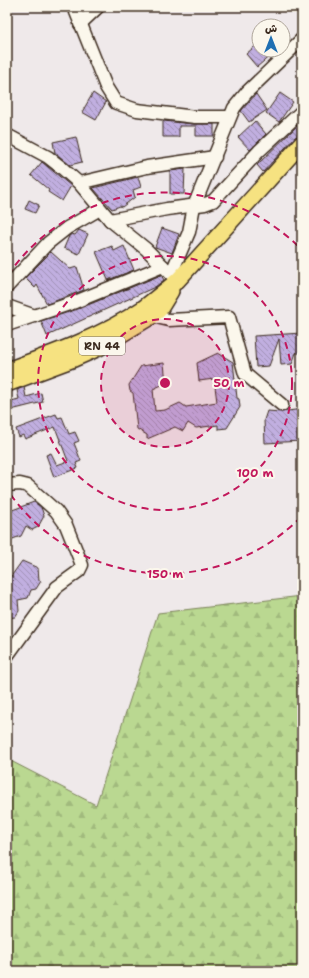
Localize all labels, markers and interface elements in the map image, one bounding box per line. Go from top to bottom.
north arrow [251,18,291,58]
text: ش [265,21,277,36]
road number: RN 44 [79,337,125,355]
text: 50 m [214,375,245,391]
centre of rings [158,376,172,390]
text: 100 m [237,465,274,481]
text: 150 m [147,566,183,582]

